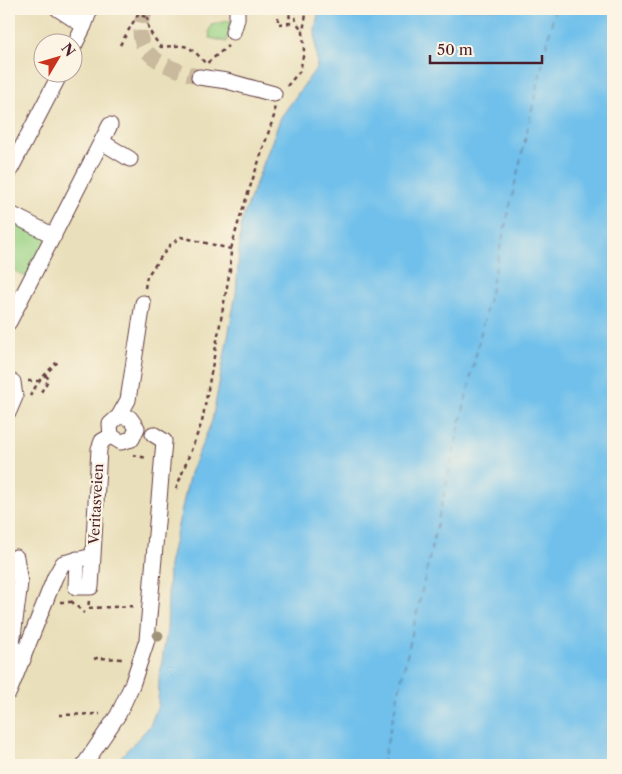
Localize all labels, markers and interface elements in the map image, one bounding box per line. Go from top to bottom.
north arrow [32,32,82,82]
scale bar [430,32,542,64]
text: N [57,40,79,60]
text: 50 m [437,40,473,59]
street label: Veritasveien [85,463,107,546]

